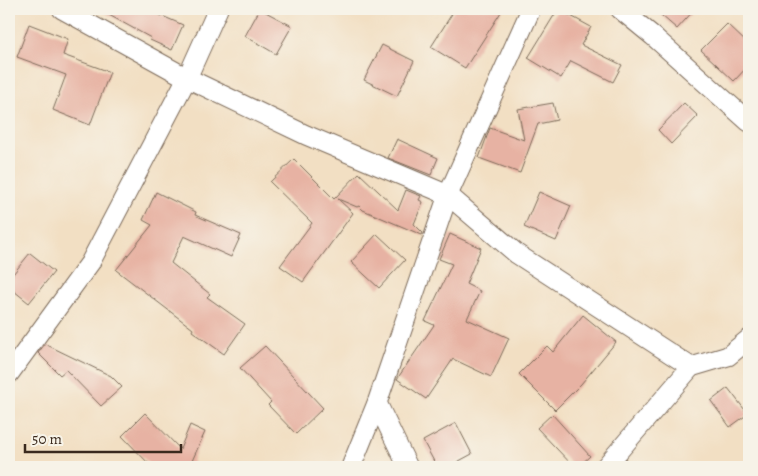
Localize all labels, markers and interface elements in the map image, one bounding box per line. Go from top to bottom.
scale bar [25,421,181,453]
text: 50 m [32,429,62,449]

